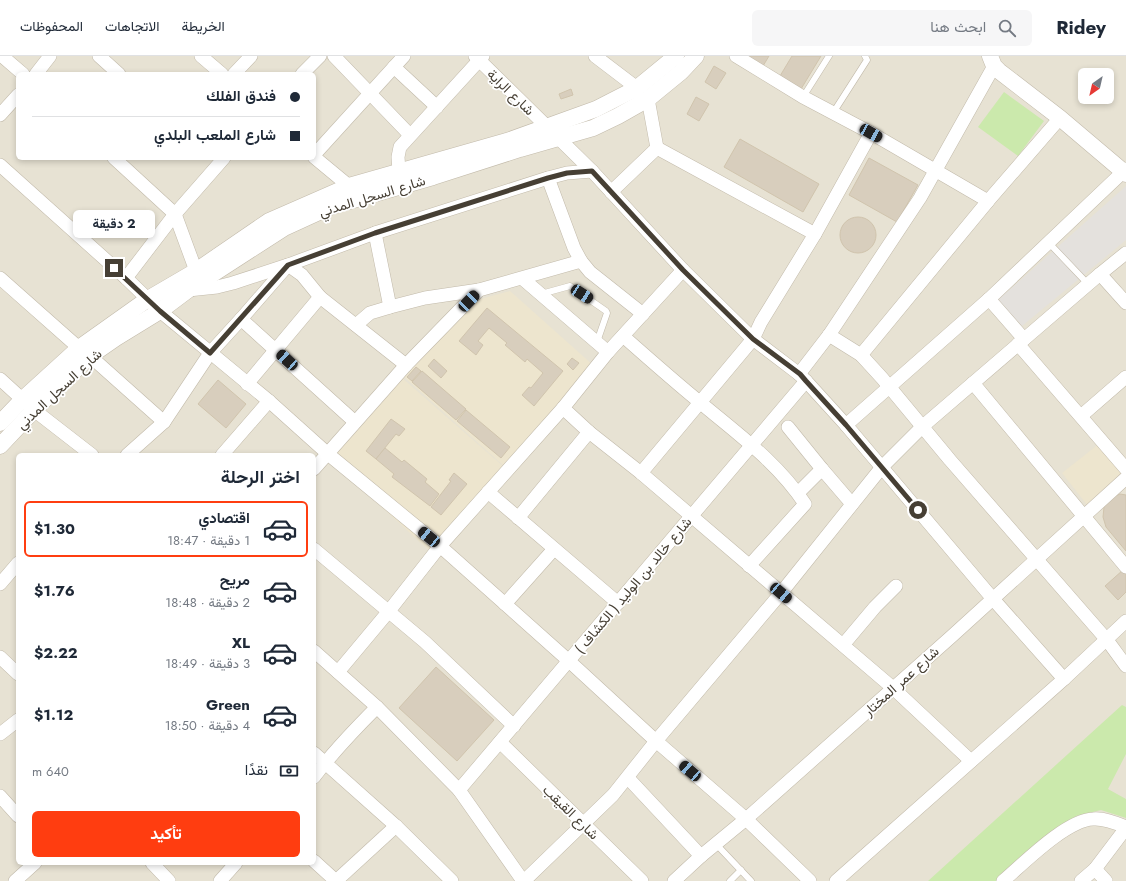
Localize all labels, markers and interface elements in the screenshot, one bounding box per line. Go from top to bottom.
search box [752,10,1032,46]
text: Ridey [1056,14,1106,41]
text: المحفوظات [20,16,83,36]
text: الاتجاهات [105,16,159,36]
text: الخريطة [181,16,225,36]
text: ابحث هنا [930,16,986,38]
icon: search [996,17,1018,39]
street label: شارع الراية [482,64,539,120]
north arrow [1078,68,1114,104]
map controls [1078,68,1114,104]
text: فندق الفلك [206,85,276,107]
car [858,122,884,144]
text: شارع الملعب البلدي [154,124,276,146]
street label: شارع السجل المدني [316,170,428,224]
callout: 2 دقيقة [73,210,155,238]
text: 2 دقيقة [92,214,136,233]
route end [105,259,123,277]
car [569,282,595,306]
car [456,288,482,314]
street label: شارع السجل المدني [12,344,108,435]
car [274,348,300,372]
text: اختر الرحلة [221,464,300,490]
route start [909,501,927,519]
text: اقتصادي [198,507,250,529]
icon: car [262,511,298,547]
street label: شارع خالد بن الوليد ( الكشاف ) [570,512,697,658]
text: $1.30 [34,518,75,540]
car [416,525,442,549]
text: 1 دقيقة · 18:47 [167,531,250,550]
text: مريح [220,569,250,591]
icon: car [262,573,298,609]
text: $1.76 [34,580,75,602]
car [768,581,794,605]
text: 2 دقيقة · 18:48 [165,593,250,612]
text: XL [232,632,250,654]
icon: car [262,635,298,671]
street label: شارع عمر المختار [858,641,944,722]
text: $2.22 [34,642,78,664]
text: 3 دقيقة · 18:49 [165,654,250,673]
text: Green [206,694,250,716]
icon: car [262,697,298,733]
text: $1.12 [34,704,73,726]
text: 4 دقيقة · 18:50 [165,716,250,735]
text: نقدًا [245,759,268,781]
car [677,759,703,783]
icon: cash [278,760,300,782]
text: 640 m [32,762,69,781]
street label: شارع القيقب [538,780,604,845]
button: تأكيد [32,811,300,857]

